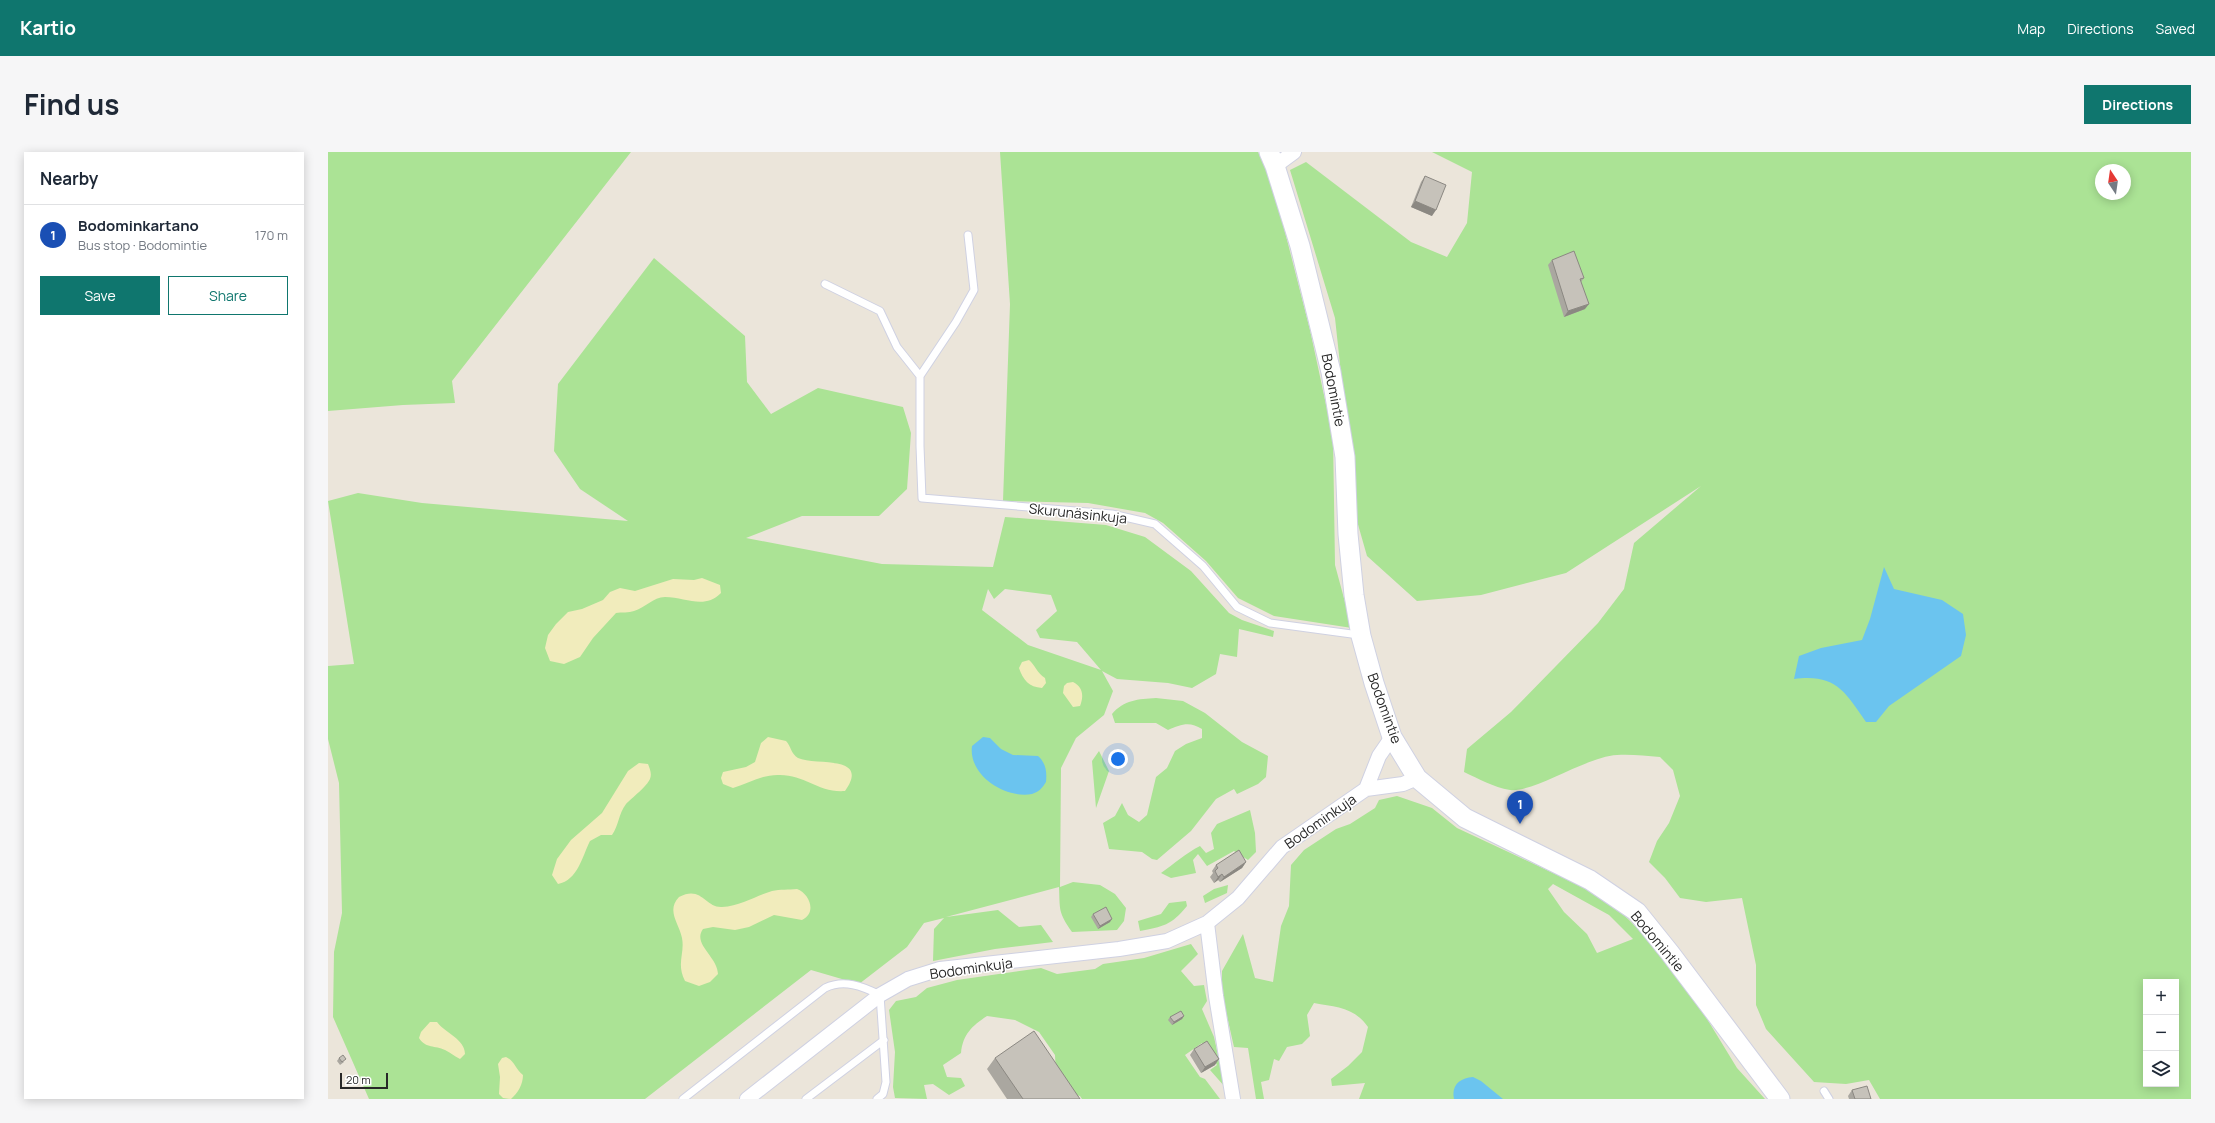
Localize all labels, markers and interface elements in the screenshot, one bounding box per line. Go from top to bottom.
text: Kartio [20,15,76,41]
text: Map [2017,19,2045,38]
text: Directions [2067,19,2134,38]
text: Saved [2156,19,2195,38]
text: Find us [24,85,119,123]
button: Directions [2084,85,2191,124]
north arrow [2095,164,2131,200]
text: Nearby [40,167,98,190]
text: Bodominkartano [78,215,199,236]
text: 1 [50,226,56,244]
text: 170 m [255,226,288,244]
text: Bus stop · Bodomintie [78,236,207,254]
button: Save [40,276,160,315]
button: Share [168,276,288,315]
street label: Bodomintie [1318,352,1350,428]
street label: Skurunäsinkuja [1028,498,1128,528]
street label: Bodomintie [1363,670,1407,746]
your location [1108,749,1128,769]
street label: Bodominkuja [1280,789,1360,853]
pin: 1 [1507,791,1533,824]
street label: Bodomintie [1627,907,1689,975]
street label: Bodominkuja [928,953,1014,983]
map controls [2143,979,2179,1087]
button: + [2143,979,2179,1015]
button: − [2143,1015,2179,1051]
button: layers [2143,1051,2179,1087]
scale bar [340,1071,388,1090]
text: 20 m [346,1072,371,1087]

